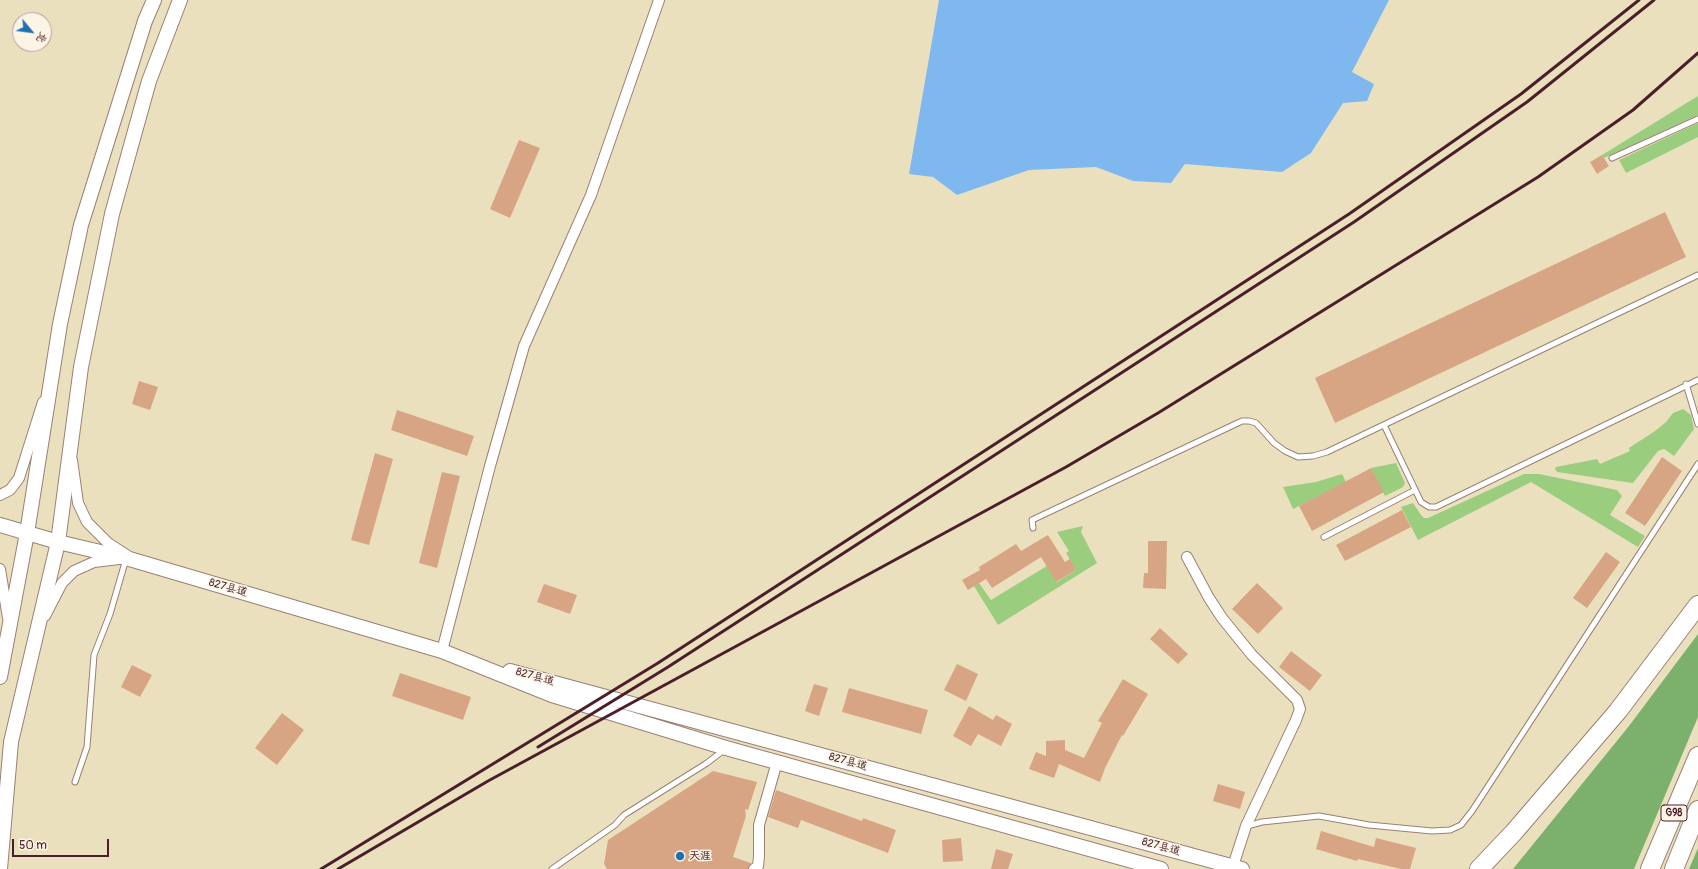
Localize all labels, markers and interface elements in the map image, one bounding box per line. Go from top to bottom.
north arrow [12,12,52,52]
text: 北 [34,30,50,46]
street label: 827县道 [207,576,249,600]
street label: 827县道 [514,666,556,688]
street label: 827县道 [827,751,869,773]
road number: G98 [1661,805,1687,821]
scale bar [14,831,111,857]
street label: 827县道 [1140,836,1182,858]
text: 50 m [19,838,47,853]
place label: 天涯 [689,849,711,863]
marker: 天涯 [674,850,686,862]

